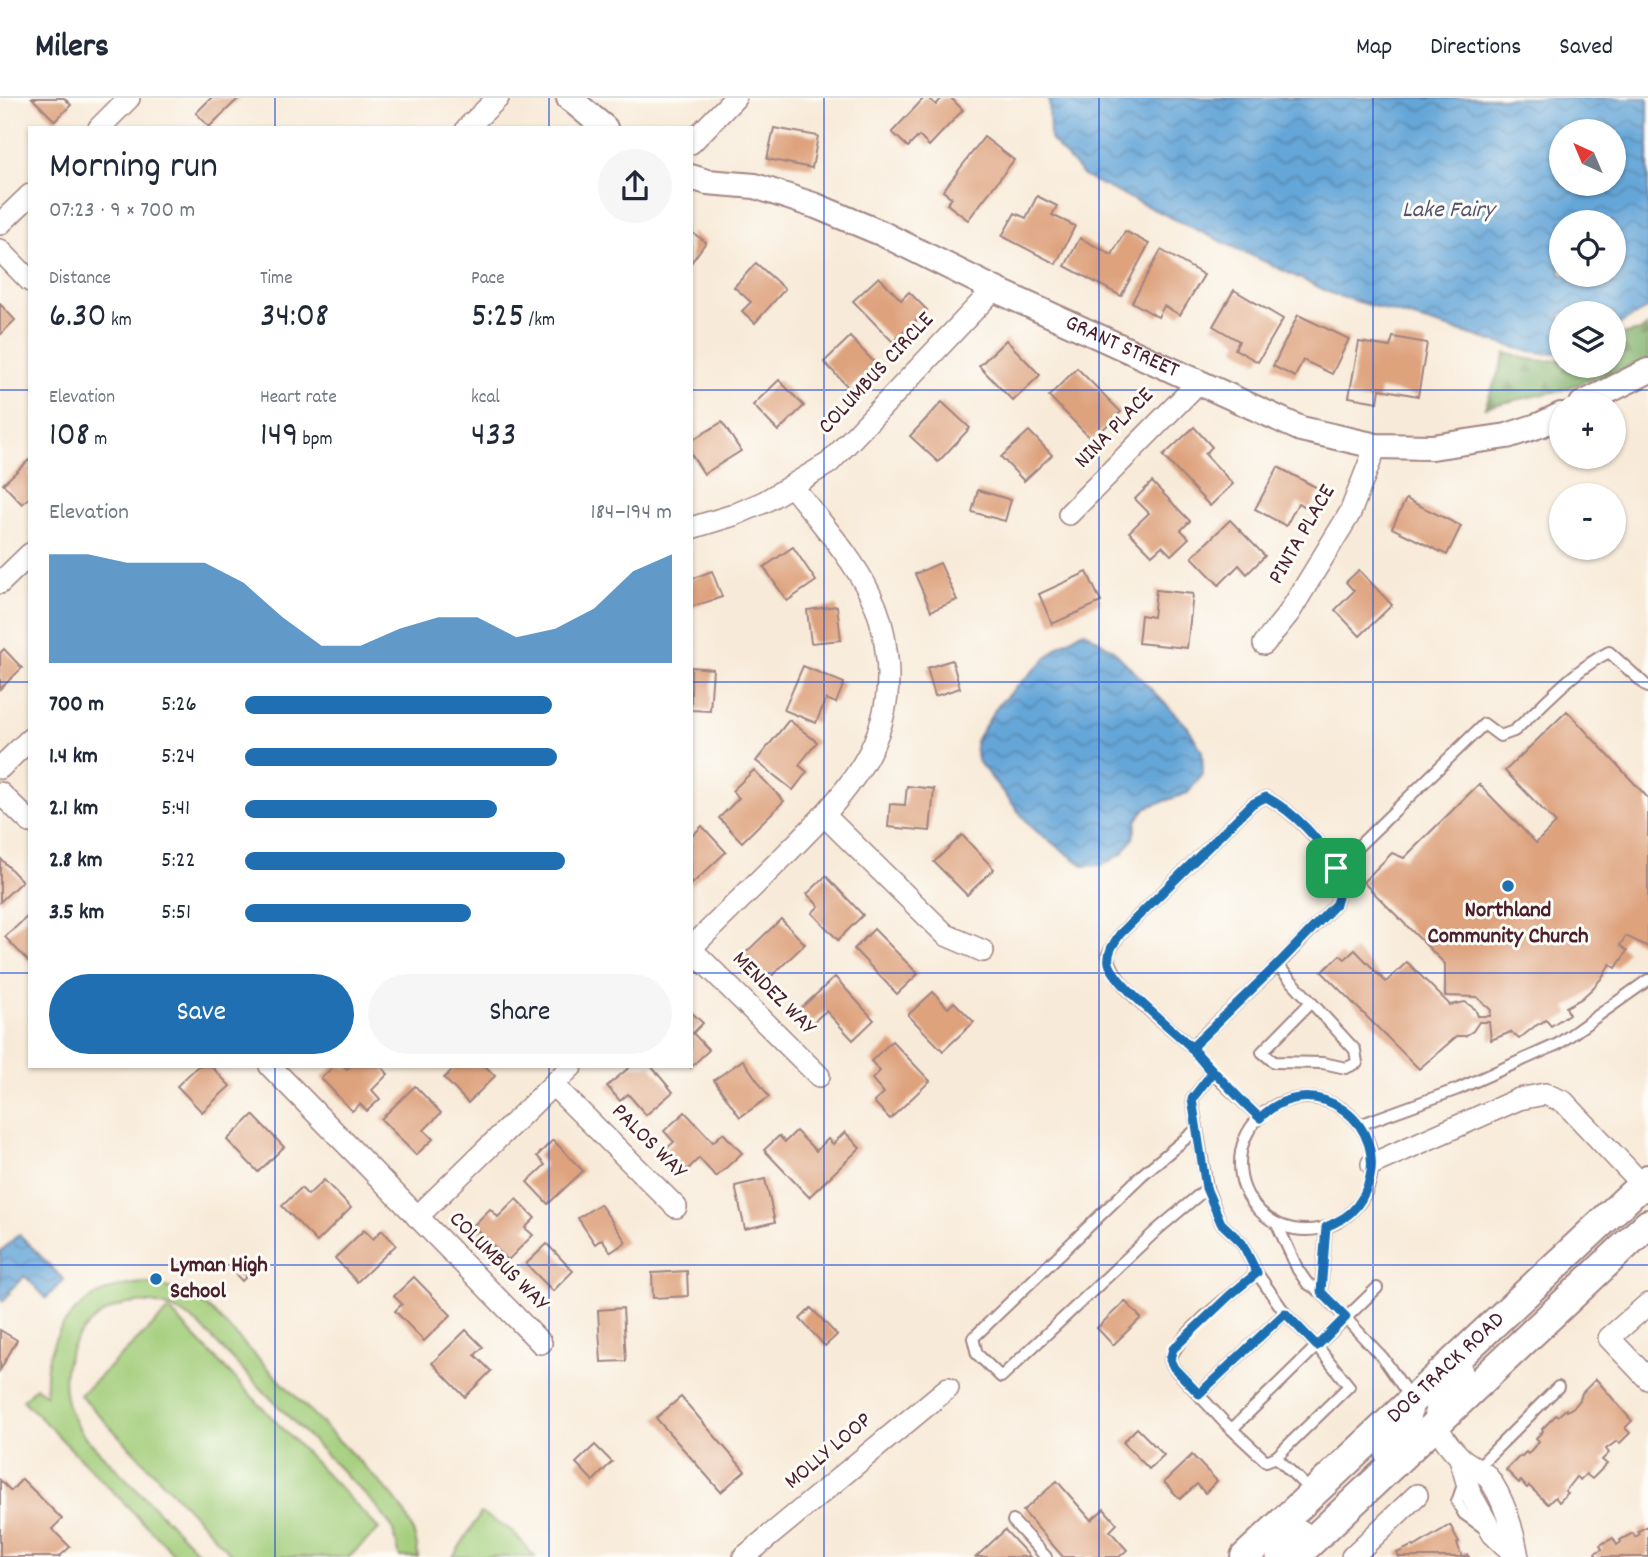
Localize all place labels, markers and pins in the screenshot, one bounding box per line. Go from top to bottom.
pin [1306,838,1366,898]
marker: Northland Community Church [1500,878,1516,894]
place label: Northland Community Church [1427,895,1589,954]
place label: Lyman High School [170,1250,268,1309]
marker: Lyman High School [148,1271,164,1287]

